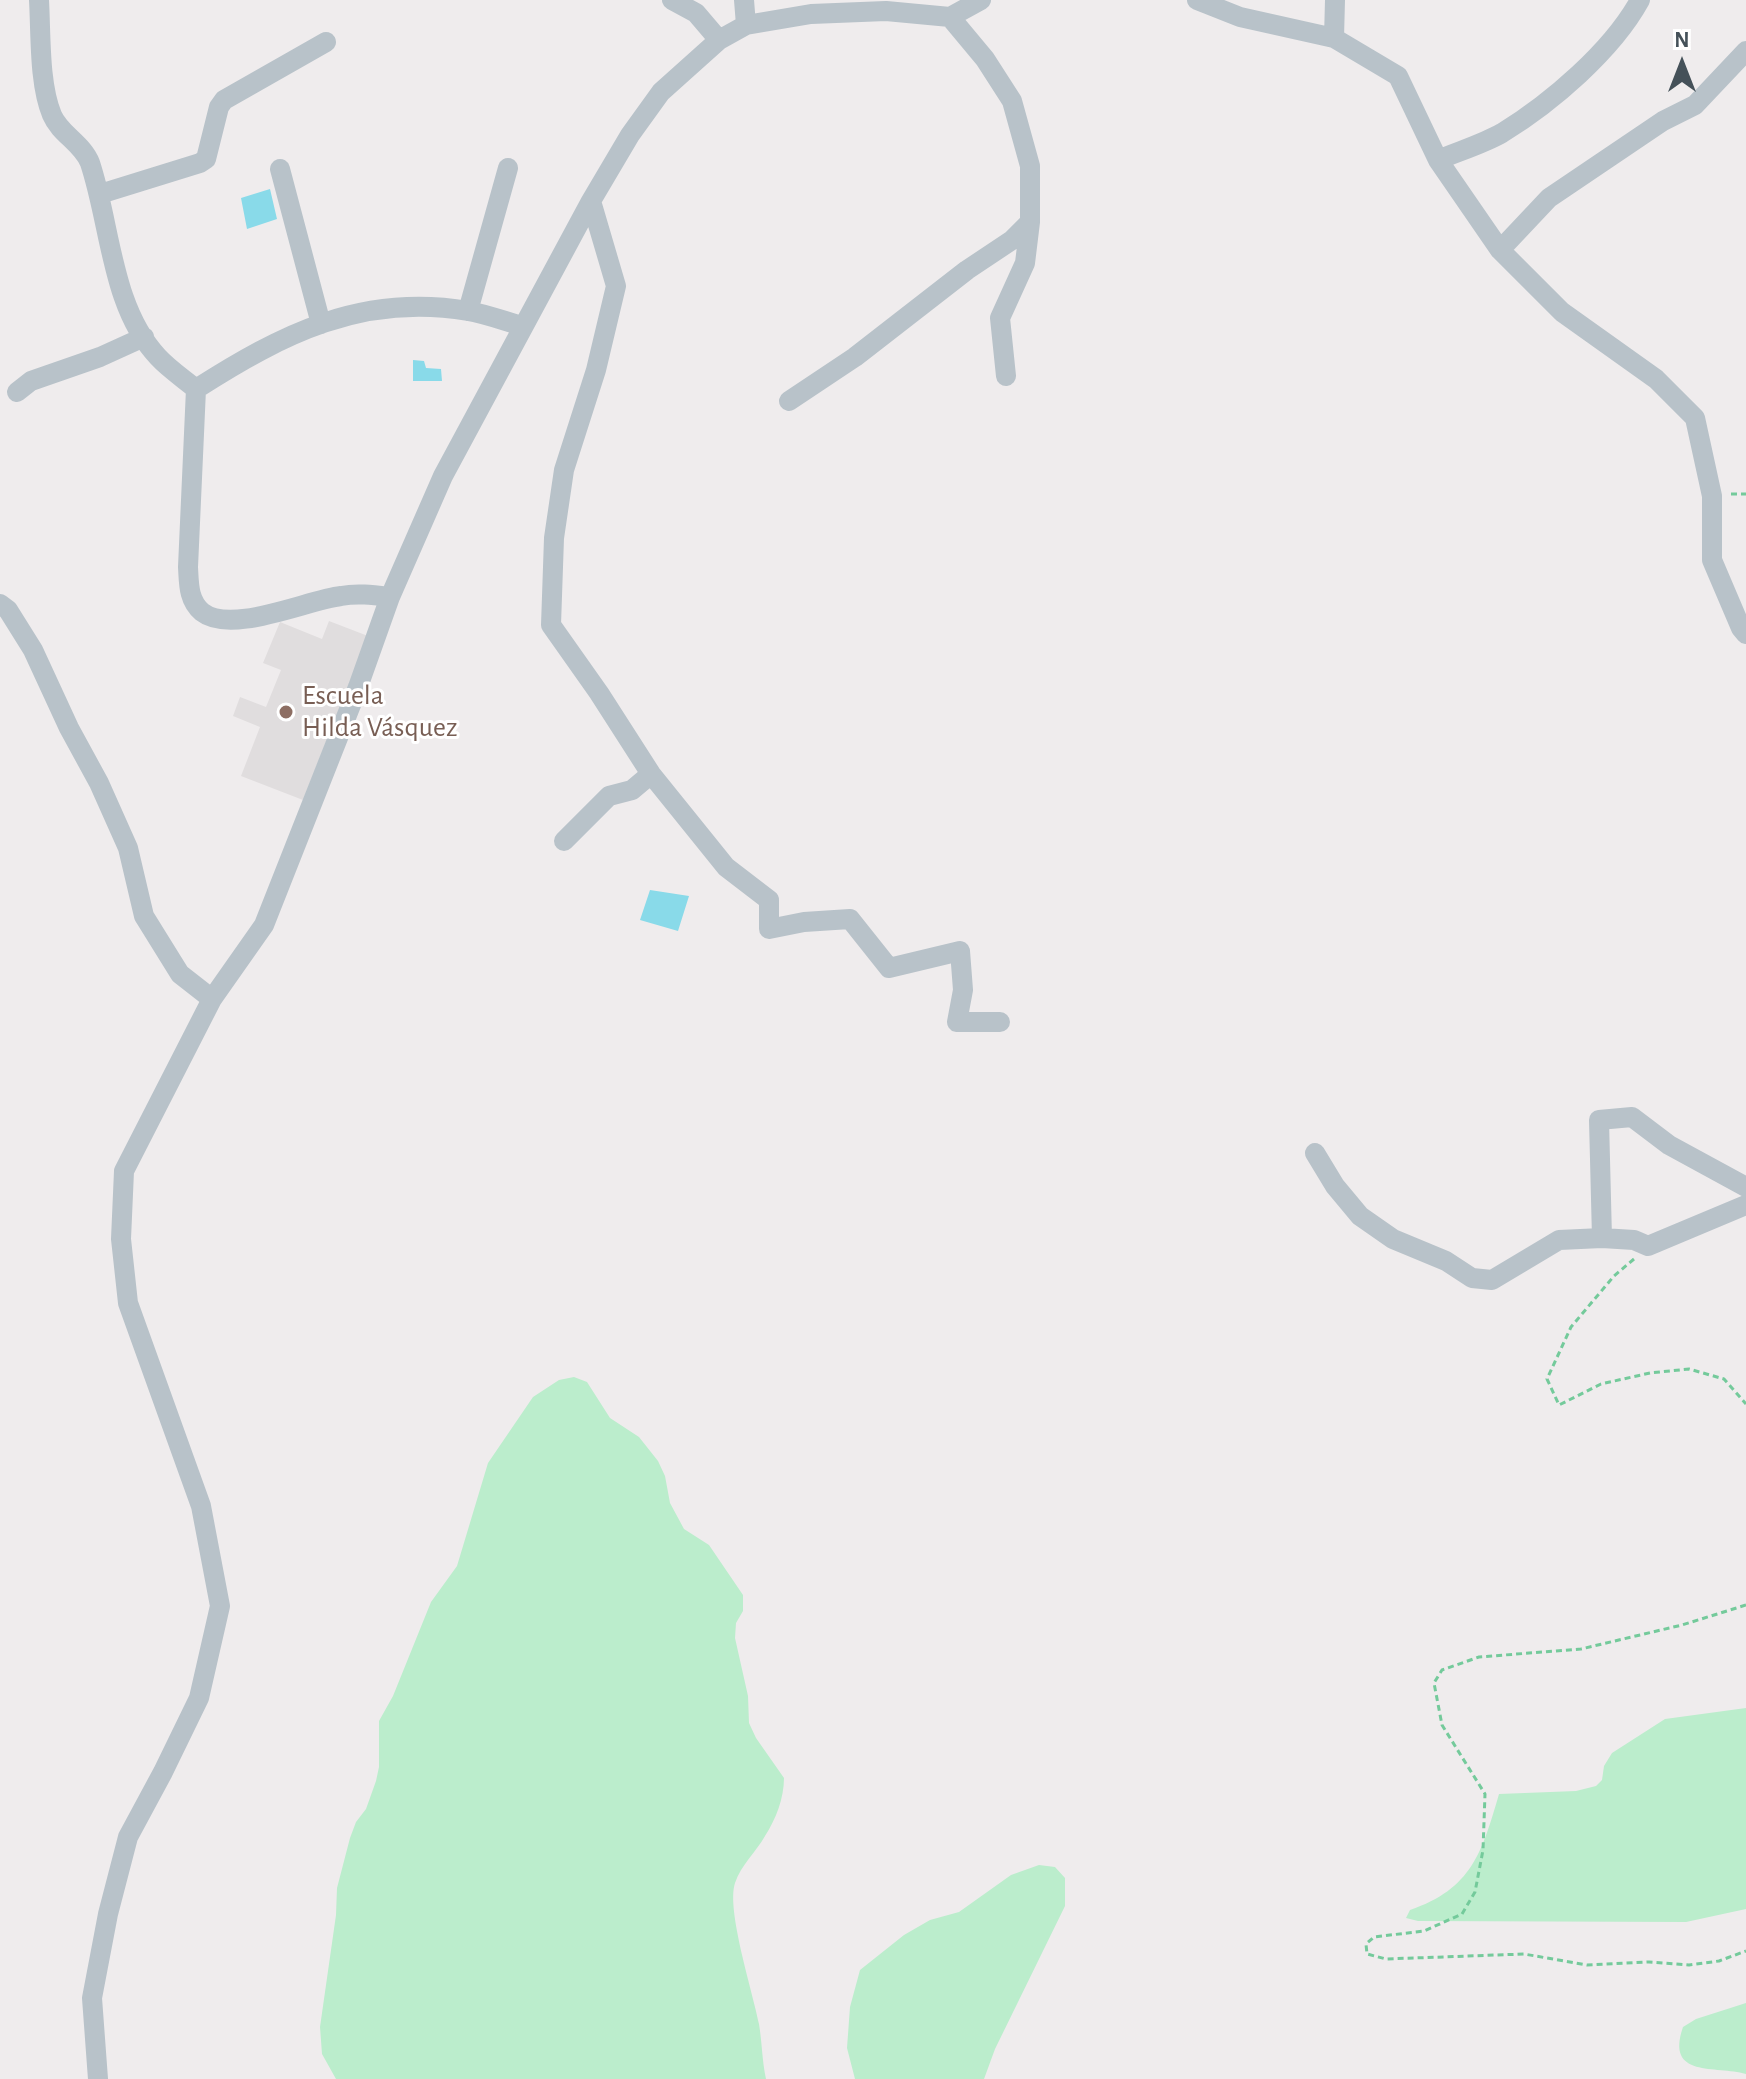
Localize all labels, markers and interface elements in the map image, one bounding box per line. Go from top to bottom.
north arrow [1642,24,1722,104]
text: N [1674,29,1690,51]
place label: Escuela Hilda Vásquez [302,679,457,745]
marker: Escuela Hilda Vásquez [277,703,295,721]

